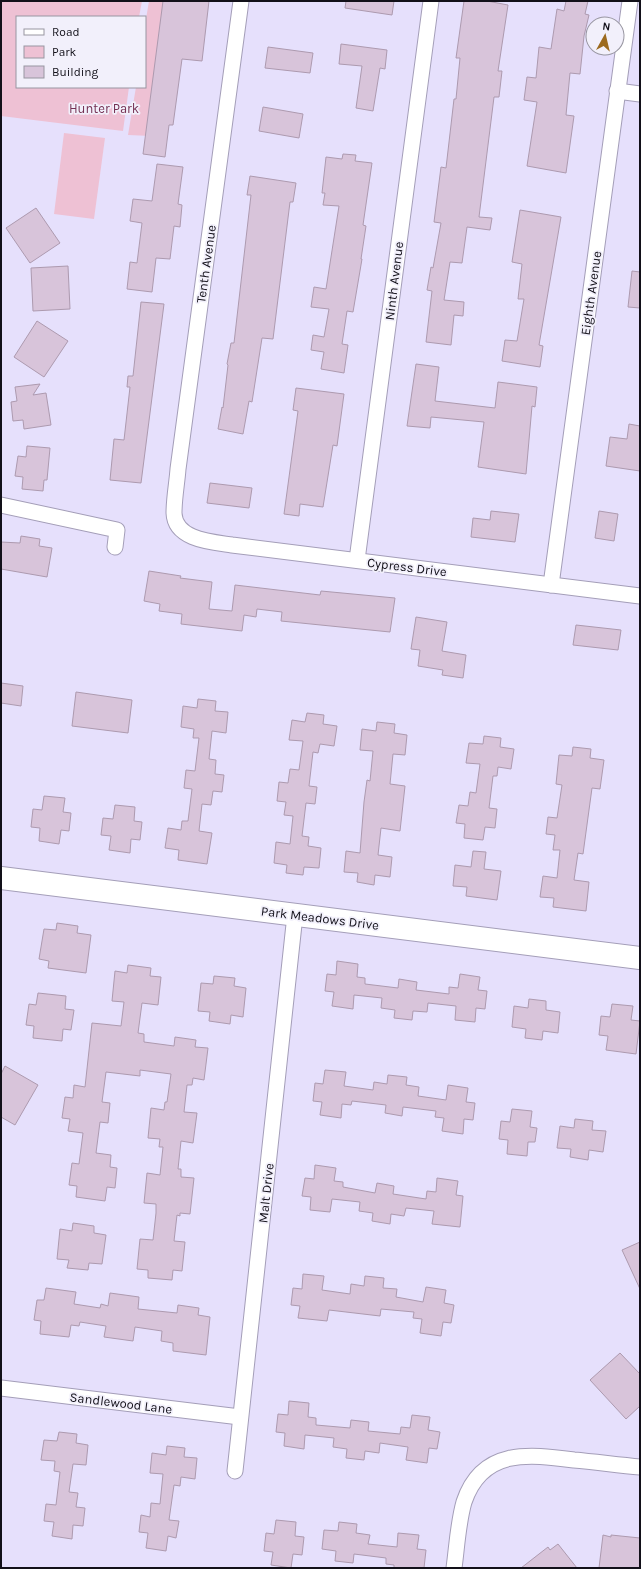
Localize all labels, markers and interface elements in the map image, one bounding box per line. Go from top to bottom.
legend [16,16,146,88]
north arrow [585,16,625,56]
text: N [602,20,611,34]
text: Road [52,25,80,39]
text: Park [52,45,77,59]
text: Building [52,65,99,79]
park label: Hunter Park [69,101,139,116]
street label: Tenth Avenue [193,224,219,304]
street label: Ninth Avenue [382,240,406,321]
street label: Eighth Avenue [578,250,604,336]
street label: Cypress Drive [366,555,448,579]
street label: Park Meadows Drive [260,903,380,933]
street label: Malt Drive [255,1162,277,1224]
street label: Sandlewood Lane [69,1389,173,1417]

